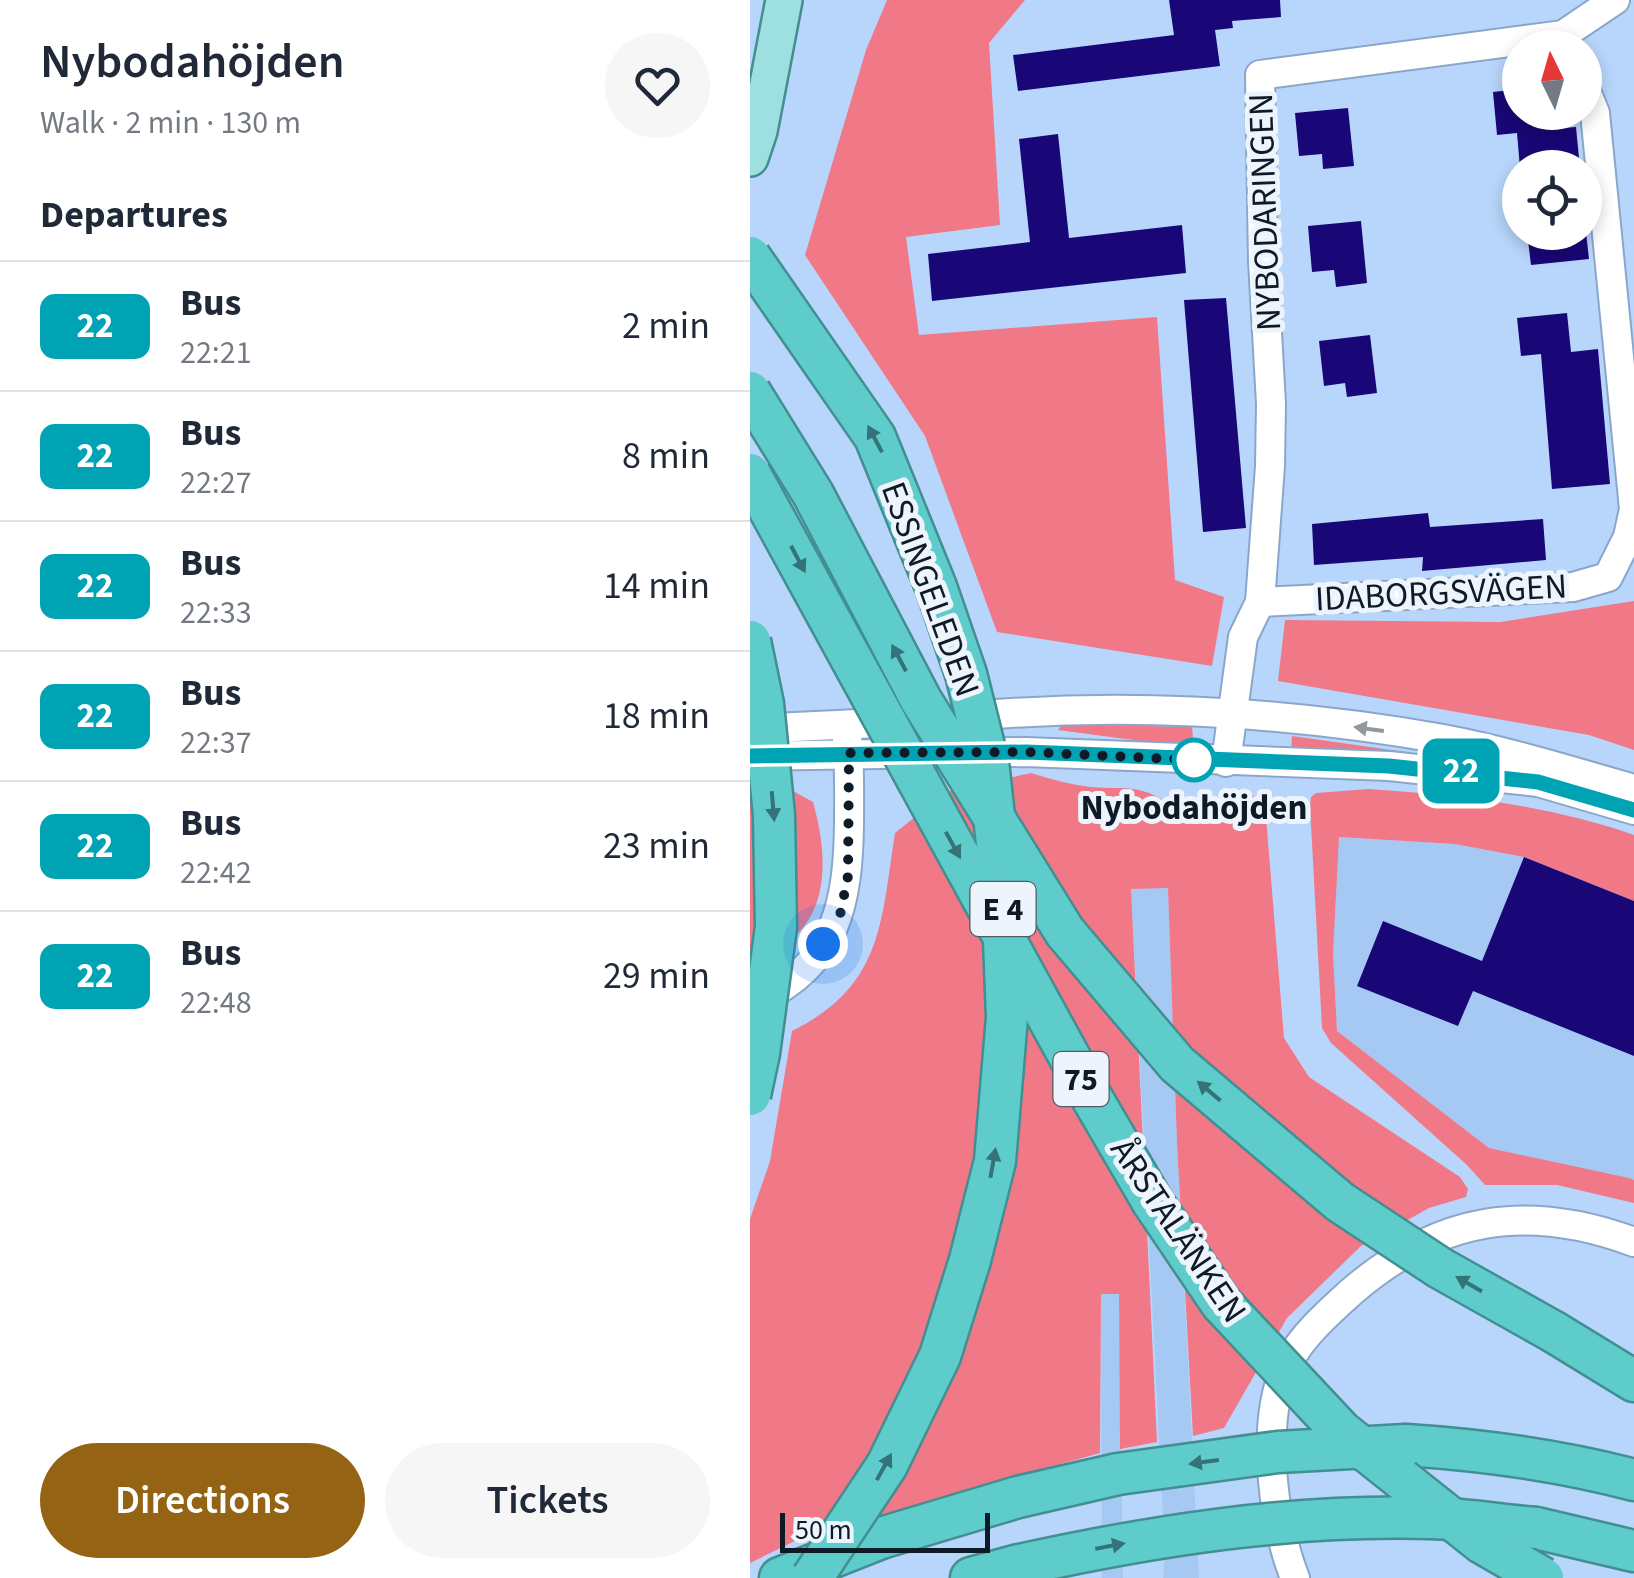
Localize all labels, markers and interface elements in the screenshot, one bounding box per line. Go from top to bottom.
text: Nybodahöjden [40,28,345,96]
north arrow [1502,30,1602,130]
map controls [1502,30,1602,250]
button: heart [605,33,710,138]
street label: NYBODARINGEN [1236,92,1294,332]
text: Walk · 2 min · 130 m [40,100,301,146]
button: locate [1502,150,1602,250]
text: Departures [40,188,228,242]
text: Bus [180,276,241,330]
text: 2 min [622,299,710,353]
text: 22 [77,301,113,351]
text: 22:21 [180,330,252,376]
text: Bus [180,406,241,460]
one-way arrow [867,425,884,454]
text: 8 min [622,429,710,483]
text: 22 [77,431,113,481]
text: 22:27 [180,460,252,506]
street label: ESSINGELEDEN [868,475,992,704]
text: Bus [180,536,241,590]
one-way arrow [790,544,807,573]
text: 14 min [603,559,710,613]
text: 22 [77,561,113,611]
street label: IDABORGSVÄGEN [1314,561,1568,625]
text: 22:33 [180,590,252,636]
one-way arrow [891,644,908,673]
text: Bus [180,666,241,720]
text: 18 min [603,689,710,743]
text: 22 [77,691,113,741]
text: 22:37 [180,720,252,766]
one-way arrow [1352,720,1384,736]
line badge: 22 [1416,738,1506,804]
marker: Nybodahöjden [1173,739,1215,781]
text: 22 [1443,746,1479,796]
place label: Nybodahöjden [1081,783,1307,833]
one-way arrow [765,791,781,823]
text: Bus [180,796,241,850]
text: 23 min [603,819,710,873]
text: 22 [77,821,113,871]
one-way arrow [943,831,961,859]
text: 22:42 [180,850,252,896]
road number: E 4 [970,882,1036,936]
your location [798,919,848,969]
text: Bus [180,926,241,980]
text: 29 min [603,949,710,1003]
text: 22 [77,951,113,1001]
text: 22:48 [180,980,252,1026]
road number: 75 [1054,1052,1108,1106]
one-way arrow [1197,1080,1222,1102]
street label: ÅRSTALÄNKEN [1098,1128,1258,1333]
one-way arrow [986,1146,1001,1178]
one-way arrow [1455,1276,1484,1293]
button: Directions [40,1443,365,1558]
button: Tickets [385,1443,710,1558]
one-way arrow [875,1453,893,1481]
one-way arrow [1188,1454,1219,1470]
scale bar [780,1508,990,1552]
text: 50 m [795,1510,852,1550]
one-way arrow [1095,1537,1126,1553]

